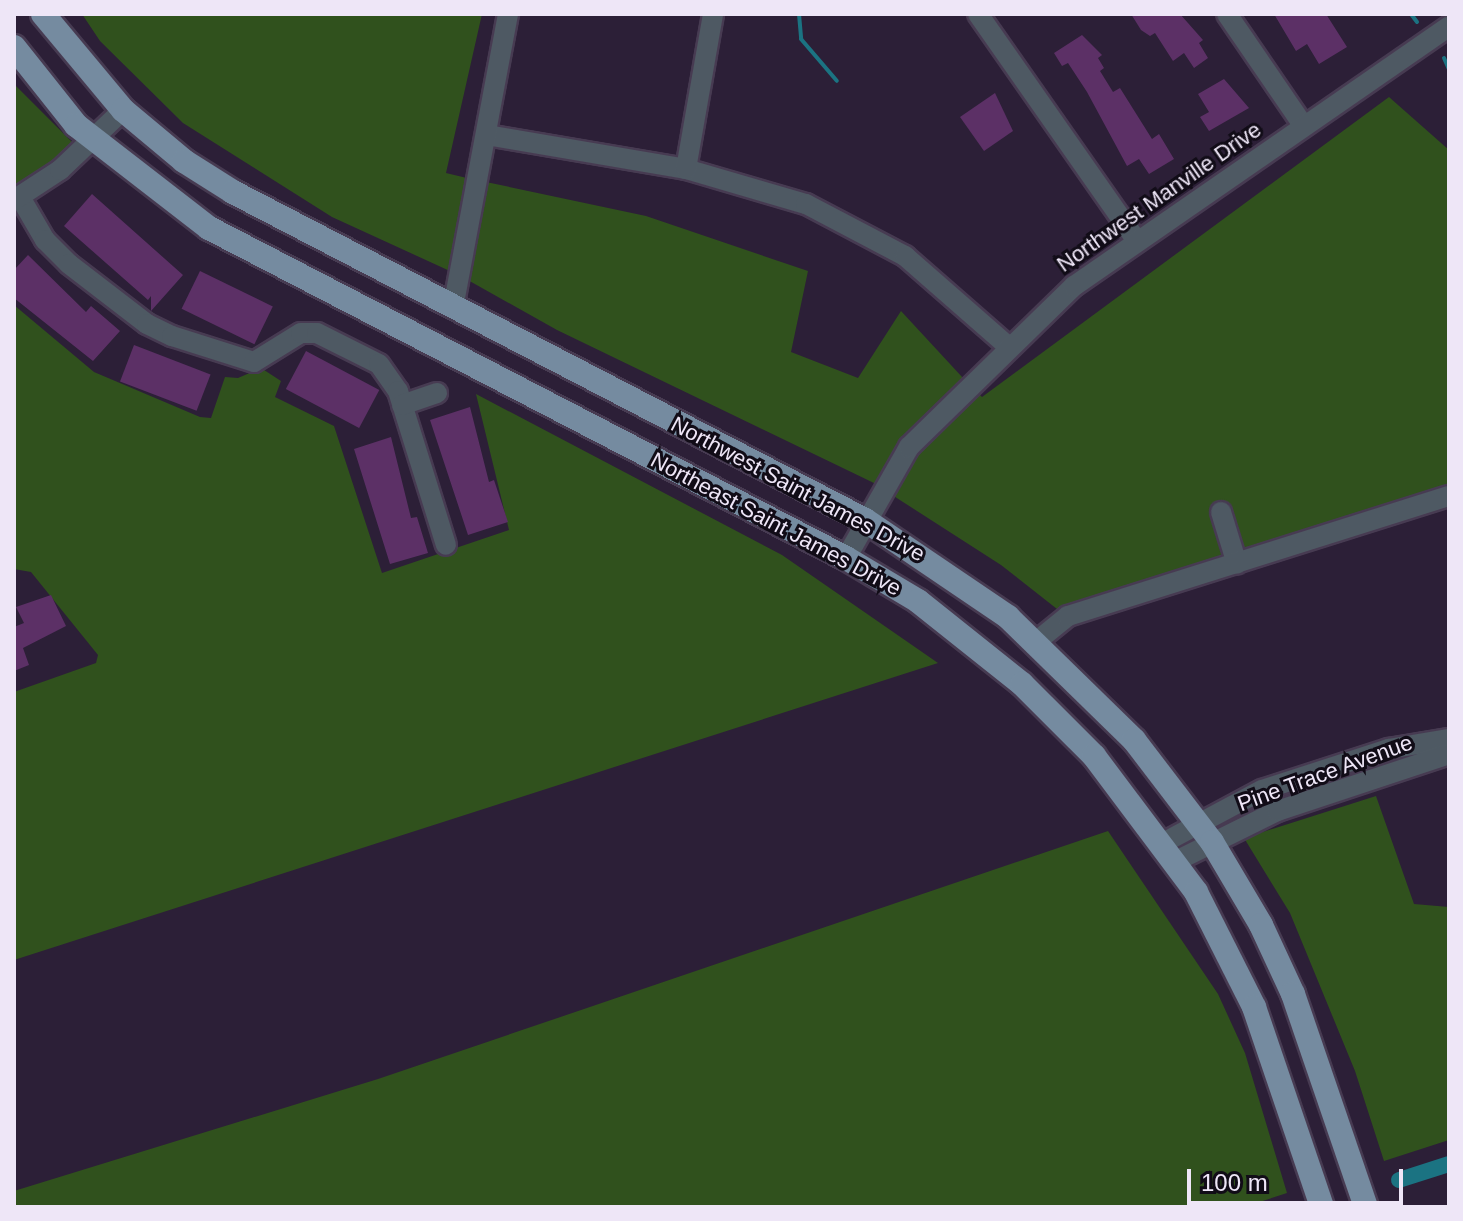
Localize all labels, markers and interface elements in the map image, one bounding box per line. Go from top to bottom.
street label: Northwest Manville Drive [1052,116,1266,278]
street label: Northwest Saint James Drive [667,411,929,567]
street label: Northeast Saint James Drive [646,447,906,601]
street label: Pine Trace Avenue [1233,729,1417,817]
scale bar [1191,1153,1407,1203]
text: 100 m [1201,1169,1268,1196]

